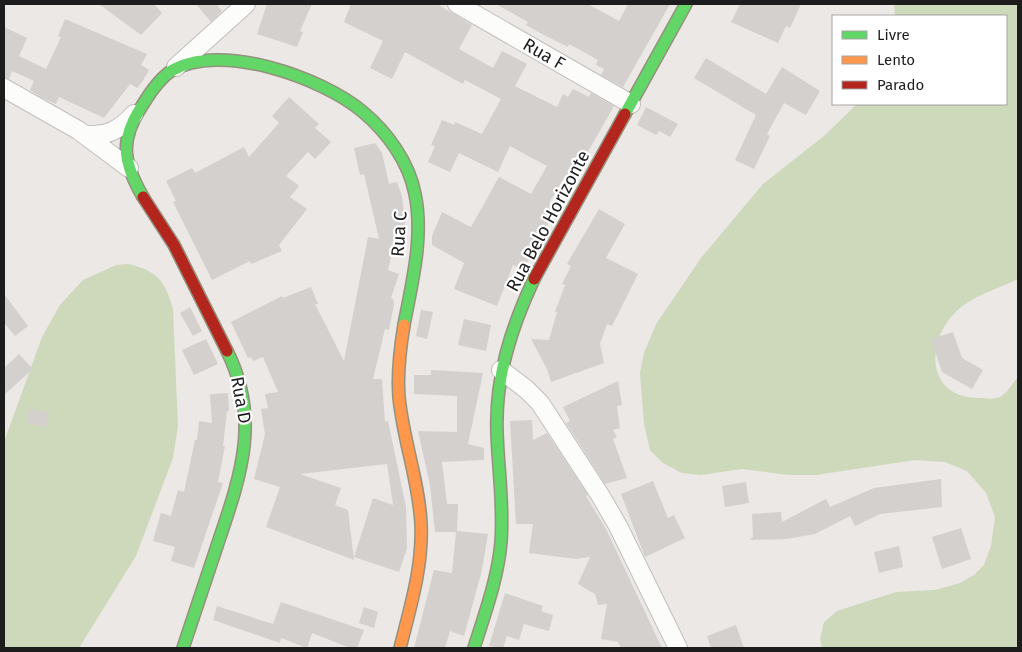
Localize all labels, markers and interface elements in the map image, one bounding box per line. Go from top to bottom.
legend [832,15,1007,105]
text: Livre [877,26,910,44]
street label: Rua F [519,33,569,75]
text: Lento [877,51,915,69]
text: Parado [877,76,924,94]
street label: Rua Belo Horizonte [501,147,595,295]
street label: Rua C [386,210,412,258]
street label: Rua D [226,375,256,425]

